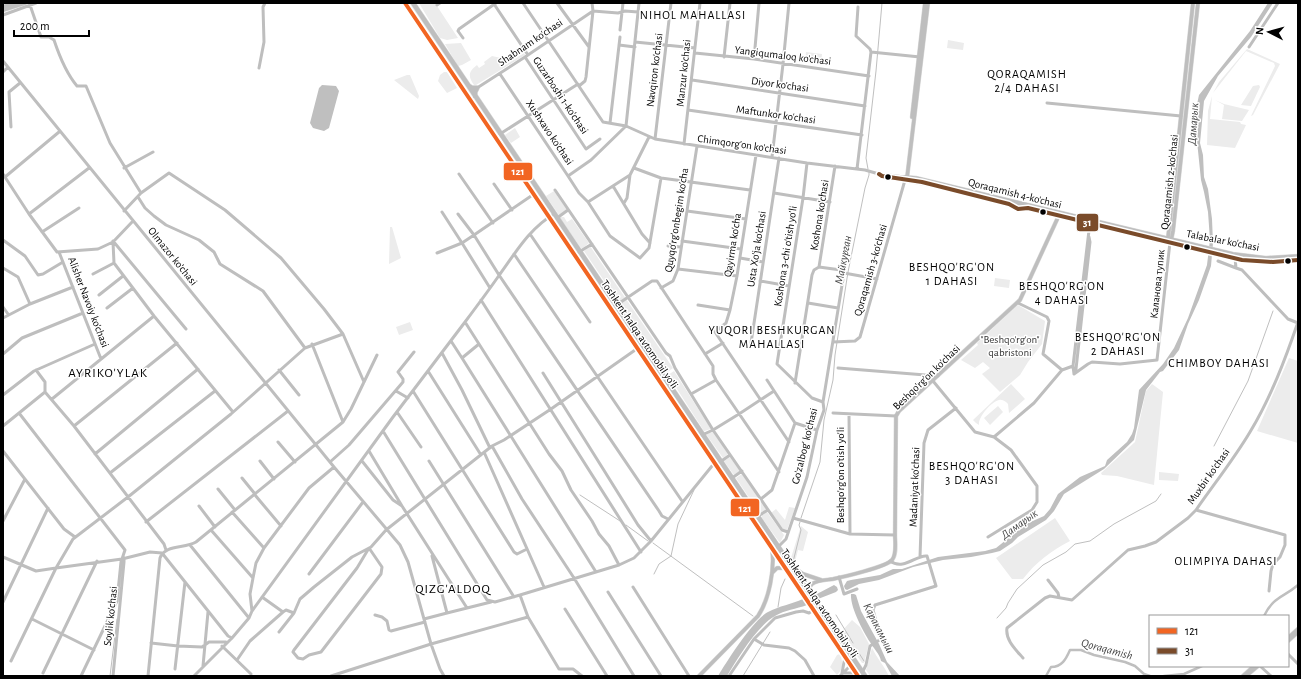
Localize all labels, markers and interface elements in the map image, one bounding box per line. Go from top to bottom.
district label: NIHOL MAHALLASI [640,9,746,21]
scale bar [14,12,89,38]
north arrow [1249,12,1289,52]
street label: Shabnam ko'chasi [496,17,565,68]
text: 200 m [20,20,50,32]
text: N [1254,27,1265,35]
street label: Navqiron ko'chasi [645,33,664,108]
street label: Manzur ko'chasi [675,39,692,107]
street label: Yangiqumaloq ko'chasi [734,44,832,67]
street label: Guzarboshi 1-ko'chasi [531,55,590,136]
district label: QORAQAMISH 2/4 DAHASI [987,68,1067,94]
street label: Diyor ko'chasi [751,75,809,94]
street label: Xushxavo ko'chasi [524,98,575,167]
water label: Дамарык [1185,102,1201,147]
street label: Maftunkor ko'chasi [736,103,816,126]
street label: Chimqorg'on ko'chasi [697,133,787,156]
street label: Qoraqamish 2-ko'chasi [1159,134,1180,230]
line badge: 121 [503,162,533,181]
text: 121 [511,166,525,177]
street label: Quyqo'rg'onbegim ko'cha [663,167,690,273]
unlabelled marker [883,172,893,182]
street label: Qoraqamish 4-ko'chasi [967,177,1063,210]
street label: Koshona ko'chasi [808,179,831,251]
street label: Koshona 3-chi o'tish yo'li [772,205,799,307]
unlabelled marker [1038,207,1048,217]
street label: Usta Xo'ja ko'chasi [745,210,768,288]
street label: Qayirma ko'cha [722,212,743,278]
line badge: 31 [1076,213,1099,232]
text: 31 [1083,217,1091,228]
street label: Qoraqamish 3-ko'chasi [852,223,889,317]
street label: Olmazor ko'chasi [146,225,199,288]
street label: Talabalar ko'chasi [1185,228,1260,253]
water label: Майкурган [832,234,855,286]
unlabelled marker [1182,242,1192,252]
street label: Каланова тупик [1148,249,1167,319]
street label: Alisher Navoiy ko'chasi [66,255,111,349]
unlabelled marker [1283,256,1293,266]
district label: BESHQO'RG'ON 1 DAHASI [909,261,995,287]
street label: Toshkent halqa avtomobil yo'li [599,278,680,391]
district label: BESHQO'RG'ON 4 DAHASI [1019,280,1105,306]
district label: YUQORI BESHKURGAN MAHALLASI [708,324,836,350]
district label: BESHQO'RG'ON 2 DAHASI [1075,331,1161,357]
park label: "Beshqo'rg'on" qabristoni [980,334,1040,358]
street label: Beshqo'rg'on ko'chasi [891,343,962,412]
district label: CHIMBOY DAHASI [1168,357,1270,369]
district label: AYRIKO'YLAK [68,367,148,380]
street label: Go'zalbog' ko'chasi [790,407,819,485]
street label: Beshqo'rg'on o'tish yo'li [835,427,846,523]
street label: Muxbir ko'chasi [1185,446,1232,506]
street label: Madaniyat ko'chasi [908,447,921,527]
district label: BESHQO'RG'ON 3 DAHASI [929,460,1015,486]
line badge: 121 [730,498,760,517]
text: 121 [738,503,752,514]
water label: Дамарык [998,507,1040,543]
street label: Toshkent halqa avtomobil yo'li [779,547,860,660]
district label: OLIMPIYA DAHASI [1175,555,1277,567]
district label: QIZG'ALDOQ [415,583,492,596]
street label: Soylik ko'chasi [102,586,119,646]
water label: Каракамыш [860,601,897,656]
legend [1149,615,1289,667]
text: 121 [1185,625,1199,637]
water label: Qoraqamish [1080,636,1134,663]
text: 31 [1185,645,1194,657]

